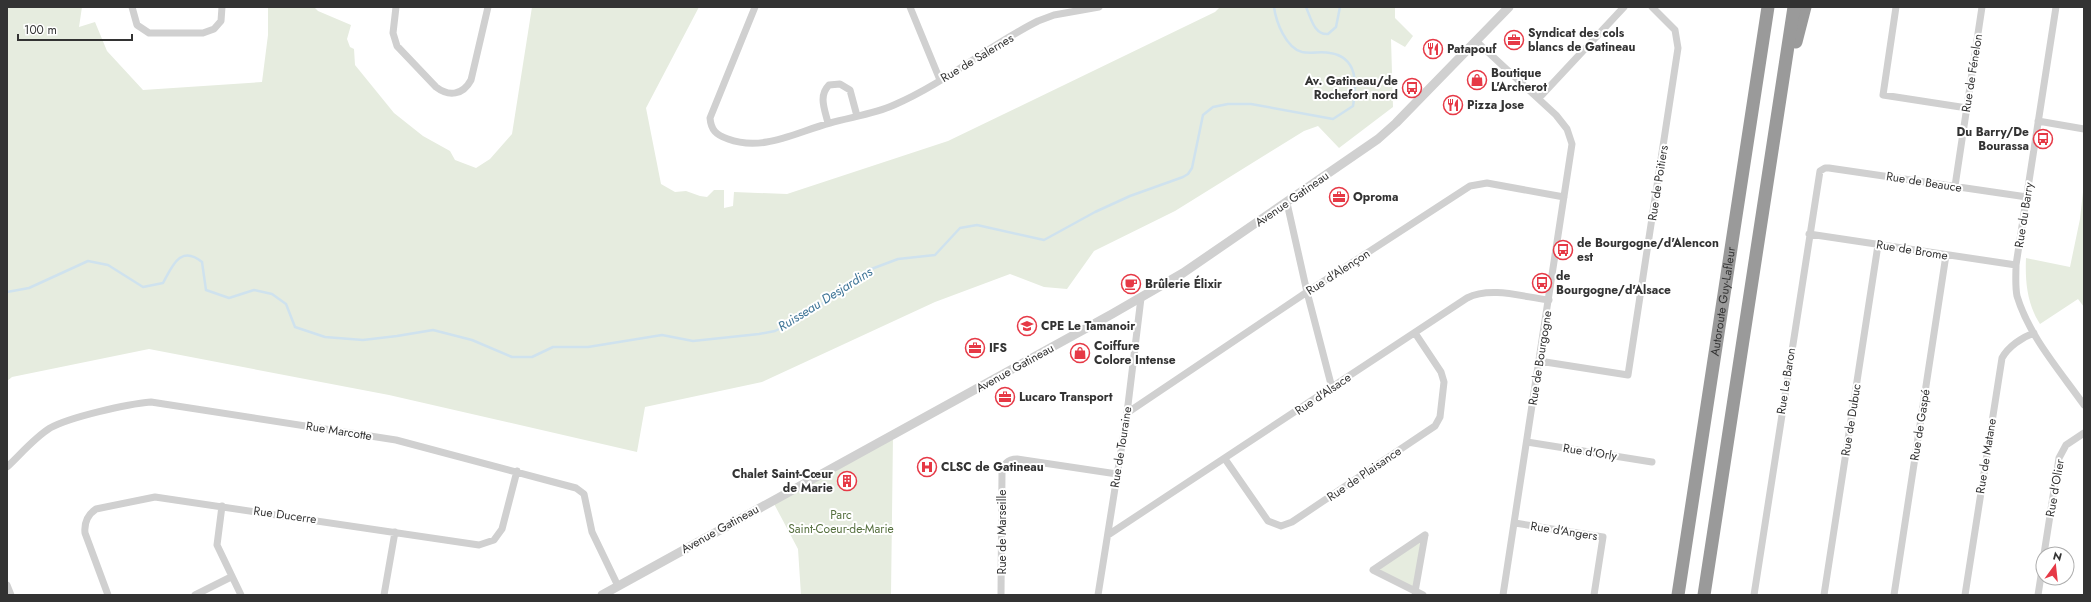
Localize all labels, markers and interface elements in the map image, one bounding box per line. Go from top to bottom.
scale bar [18,16,132,42]
text: 100 m [24,21,57,39]
place label: Syndicat des cols blancs de Gatineau [1528,24,1636,56]
street label: Rue de Salernes [937,29,1017,87]
office icon: Syndicat des cols blancs de Gatineau [1503,29,1525,51]
street label: Rue de Fénelon [1957,32,1987,114]
restaurant icon: Patapouf [1422,38,1444,60]
place label: Patapouf [1447,40,1497,58]
place label: Boutique L'Archerot [1491,64,1547,96]
shop icon: Boutique L'Archerot [1466,69,1488,91]
place label: Av. Gatineau/de Rochefort nord [1304,72,1398,104]
bus stop icon: Av. Gatineau/de Rochefort nord [1401,77,1423,99]
restaurant icon: Pizza Jose [1442,94,1464,116]
place label: Pizza Jose [1467,96,1524,114]
place label: Du Barry/De Bourassa [1957,123,2029,155]
bus stop icon: Du Barry/De Bourassa [2032,128,2054,150]
street label: Rue de Poitiers [1643,144,1673,222]
street label: Avenue Gatineau [1251,167,1333,231]
street label: Rue de Beauce [1885,167,1963,197]
street label: Rue du Barry [2010,180,2038,249]
office icon: Oproma [1328,186,1350,208]
place label: Oproma [1353,188,1398,206]
place label: de Bourgogne/d'Alencon est [1577,234,1719,266]
street label: Rue de Brome [1875,235,1949,265]
bus stop icon: de Bourgogne/d'Alencon est [1552,239,1574,261]
street label: Rue d'Alençon [1302,245,1374,299]
street label: Autoroute Guy-Lafleur [1706,245,1740,357]
water label: Ruisseau Desjardins [774,262,877,336]
place label: de Bourgogne/d'Alsace [1556,267,1671,299]
bus stop icon: de Bourgogne/d'Alsace [1531,272,1553,294]
cafe icon: Brûlerie Élixir [1120,273,1142,295]
place label: Brûlerie Élixir [1145,275,1222,293]
street label: Rue de Bourgogne [1524,309,1556,407]
school or university icon: CPE Le Tamanoir [1016,315,1038,337]
place label: CPE Le Tamanoir [1041,317,1135,335]
office icon: IFS [964,337,986,359]
place label: Coiffure Colore Intense [1094,337,1176,369]
street label: Avenue Gatineau [973,339,1057,397]
place label: IFS [989,339,1007,357]
shop icon: Coiffure Colore Intense [1069,342,1091,364]
street label: Rue Le Baron [1772,346,1800,416]
street label: Rue d'Alsace [1291,369,1355,419]
street label: Rue de Dubuc [1836,382,1866,457]
office icon: Lucaro Transport [994,386,1016,408]
place label: Lucaro Transport [1019,388,1113,406]
street label: Rue de Gaspé [1905,388,1935,462]
street label: Rue de Touraine [1106,405,1136,489]
street label: Rue Marcotte [305,417,373,445]
street label: Rue de Matane [1971,417,2001,495]
street label: Rue d'Orly [1562,439,1619,465]
street label: Rue de Plaisance [1323,442,1405,506]
hospital icon: CLSC de Gatineau [916,456,938,478]
street label: Rue d'Olier [2041,457,2069,518]
place label: CLSC de Gatineau [941,458,1044,476]
place label: Chalet Saint-Cœur de Marie [732,465,833,497]
building icon: Chalet Saint-Cœur de Marie [836,470,858,492]
street label: Rue de Marseille [993,490,1011,574]
street label: Avenue Gatineau [678,500,762,558]
street label: Rue Ducerre [252,502,318,528]
park label: Parc Saint-Coeur-de-Marie [788,506,894,538]
street label: Rue d'Angers [1529,517,1599,545]
north arrow [2035,546,2075,586]
text: N [2051,547,2064,565]

